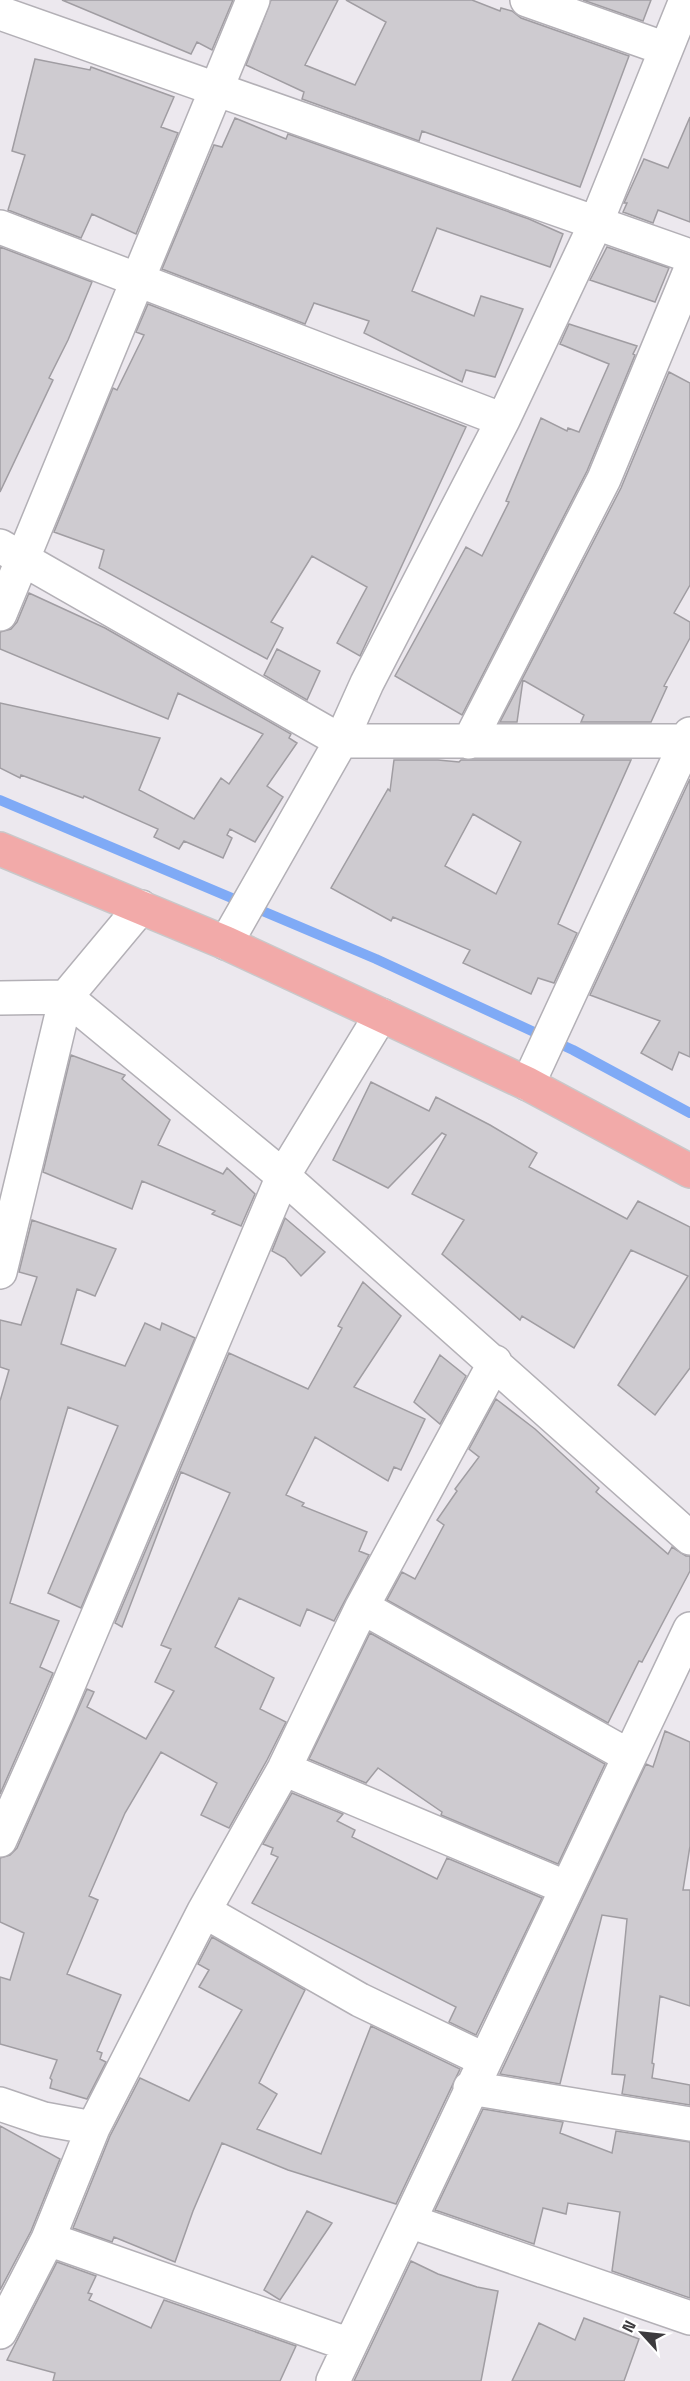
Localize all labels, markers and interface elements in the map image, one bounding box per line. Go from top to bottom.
north arrow [612,2303,672,2363]
text: N [617,2317,641,2336]

